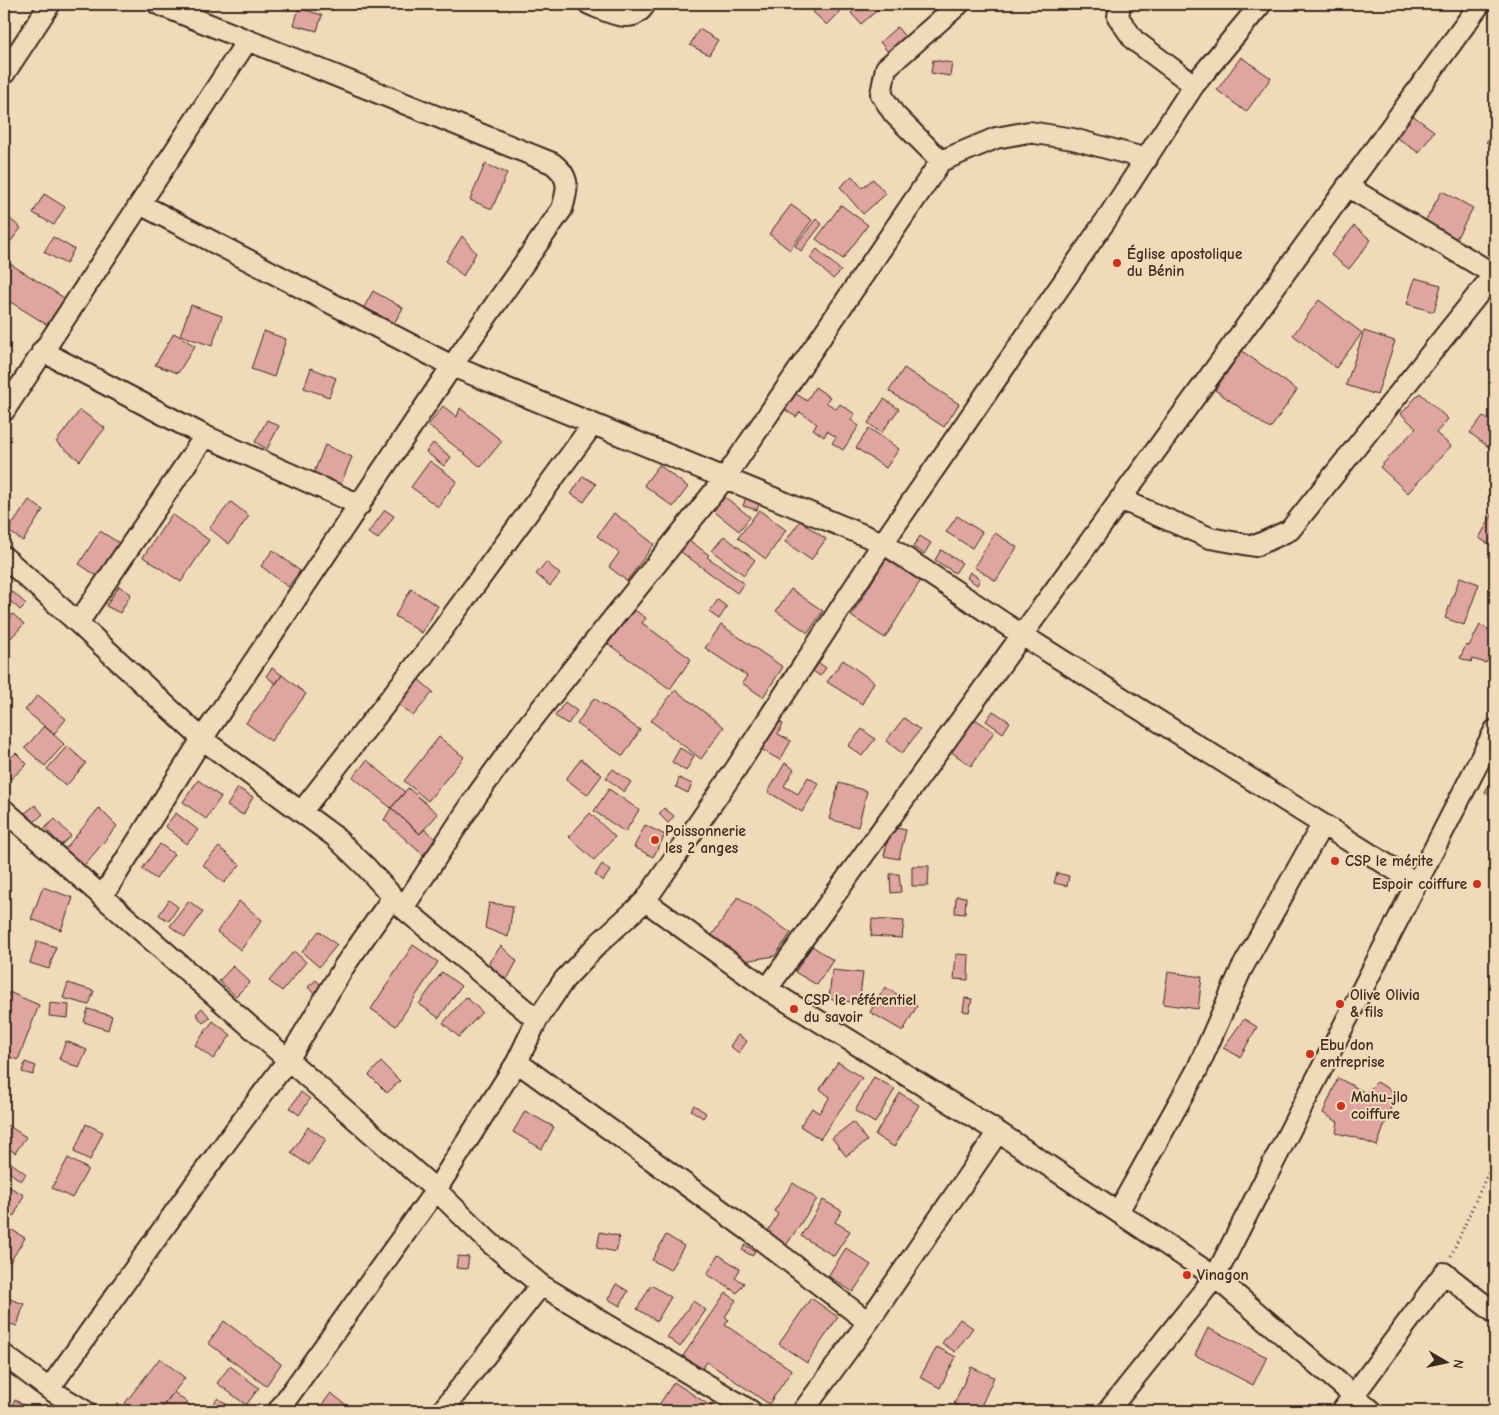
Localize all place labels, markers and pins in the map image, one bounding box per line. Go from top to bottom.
place label: Église apostolique du Bénin [1127,244,1242,280]
marker: Église apostolique du Bénin [1111,257,1123,269]
place label: Poissonnerie les 2 anges [665,822,746,857]
marker: Poissonnerie les 2 anges [649,834,661,846]
place label: CSP le mérite [1345,852,1433,870]
marker: CSP le mérite [1329,855,1341,867]
place label: Espoir coiffure [1372,875,1467,893]
marker: Espoir coiffure [1471,878,1483,890]
place label: Olive Olivia & fils [1350,986,1420,1021]
place label: CSP le référentiel du savoir [804,991,916,1026]
marker: Olive Olivia & fils [1334,998,1346,1010]
marker: CSP le référentiel du savoir [788,1003,800,1015]
place label: Ebu don entreprise [1320,1036,1385,1071]
marker: Ebu don entreprise [1304,1048,1316,1060]
place label: Mahu-jlo coiffure [1351,1088,1408,1123]
marker: Mahu-jlo coiffure [1335,1100,1347,1112]
place label: Vinagon [1197,1266,1249,1284]
marker: Vinagon [1181,1269,1193,1281]

